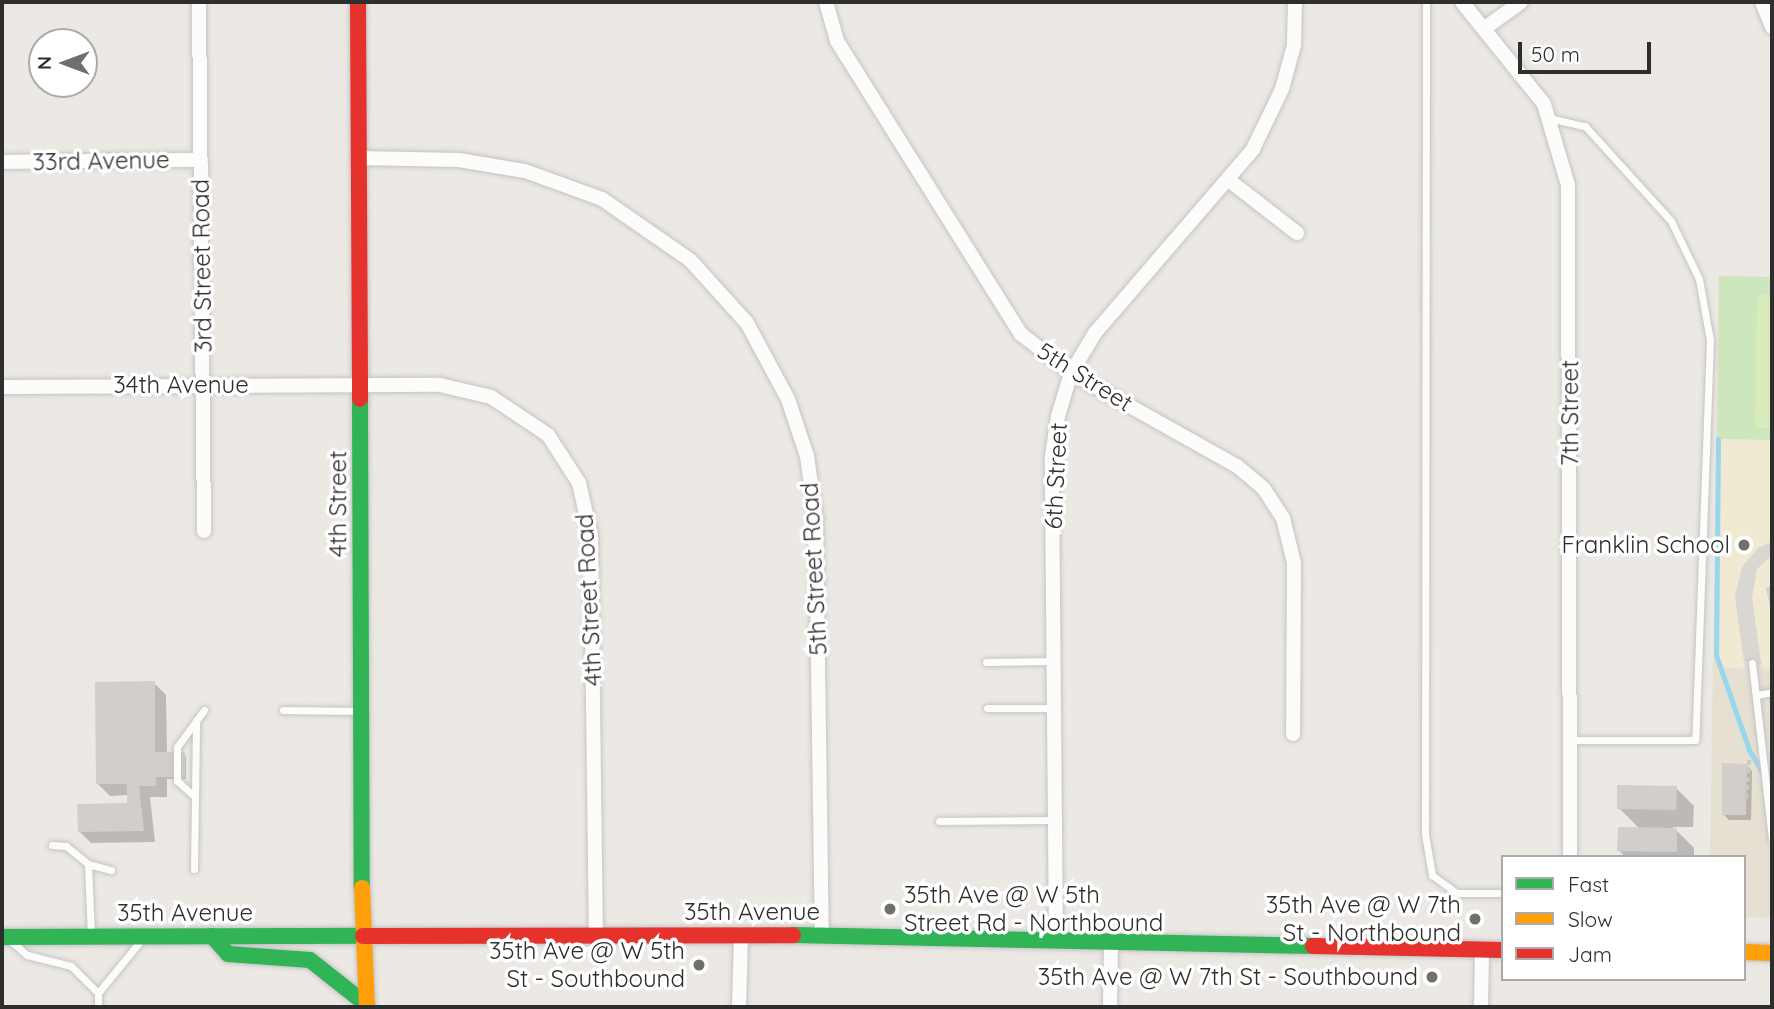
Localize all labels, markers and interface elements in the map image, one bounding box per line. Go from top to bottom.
north arrow [28,28,98,98]
scale bar [1522,28,1655,72]
text: 50 m [1531,41,1580,67]
text: N [32,56,56,70]
street label: 33rd Avenue [32,145,170,177]
street label: 3rd Street Road [186,179,218,353]
street label: 5th Street [1032,336,1138,418]
street label: 7th Street [1556,360,1584,466]
street label: 34th Avenue [113,371,249,399]
street label: 6th Street [1039,422,1073,530]
street label: 4th Street [324,451,352,557]
street label: 5th Street Road [795,482,833,656]
street label: 4th Street Road [570,513,608,687]
place label: Franklin School [1561,531,1730,559]
marker: Franklin School [1736,537,1752,553]
legend [1501,855,1746,981]
text: Fast [1568,871,1609,897]
place label: 35th Ave @ W 5th Street Rd - Northbound [904,881,1163,937]
place label: 35th Ave @ W 7th St - Northbound [1266,891,1461,947]
street label: 35th Avenue [684,898,820,926]
street label: 35th Avenue [117,899,253,927]
marker: 35th Ave @ W 5th Street Rd - Northbound [882,901,898,917]
text: Slow [1568,906,1613,932]
marker: 35th Ave @ W 7th St - Northbound [1467,911,1483,927]
place label: 35th Ave @ W 5th St - Southbound [489,937,685,993]
text: Jam [1568,941,1612,967]
marker: 35th Ave @ W 5th St - Southbound [691,957,707,973]
place label: 35th Ave @ W 7th St - Southbound [1038,963,1418,991]
marker: 35th Ave @ W 7th St - Southbound [1424,969,1440,985]

